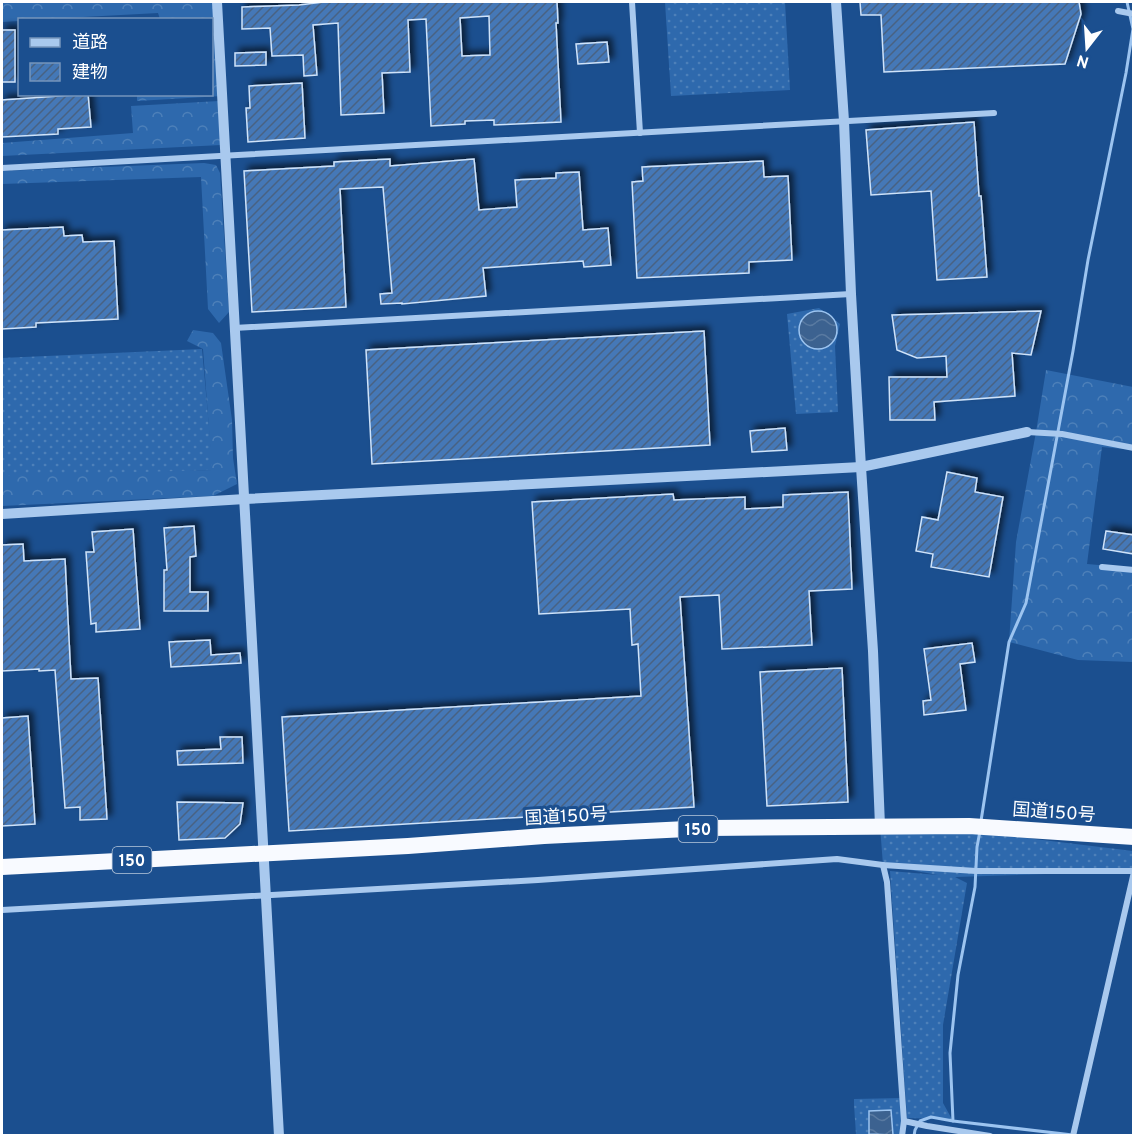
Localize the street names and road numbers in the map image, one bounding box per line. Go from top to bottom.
street label: 国道150号 [1011,799,1096,828]
street label: 国道150号 [524,804,608,831]
road number: 150 [678,816,718,842]
road number: 150 [112,847,152,873]

